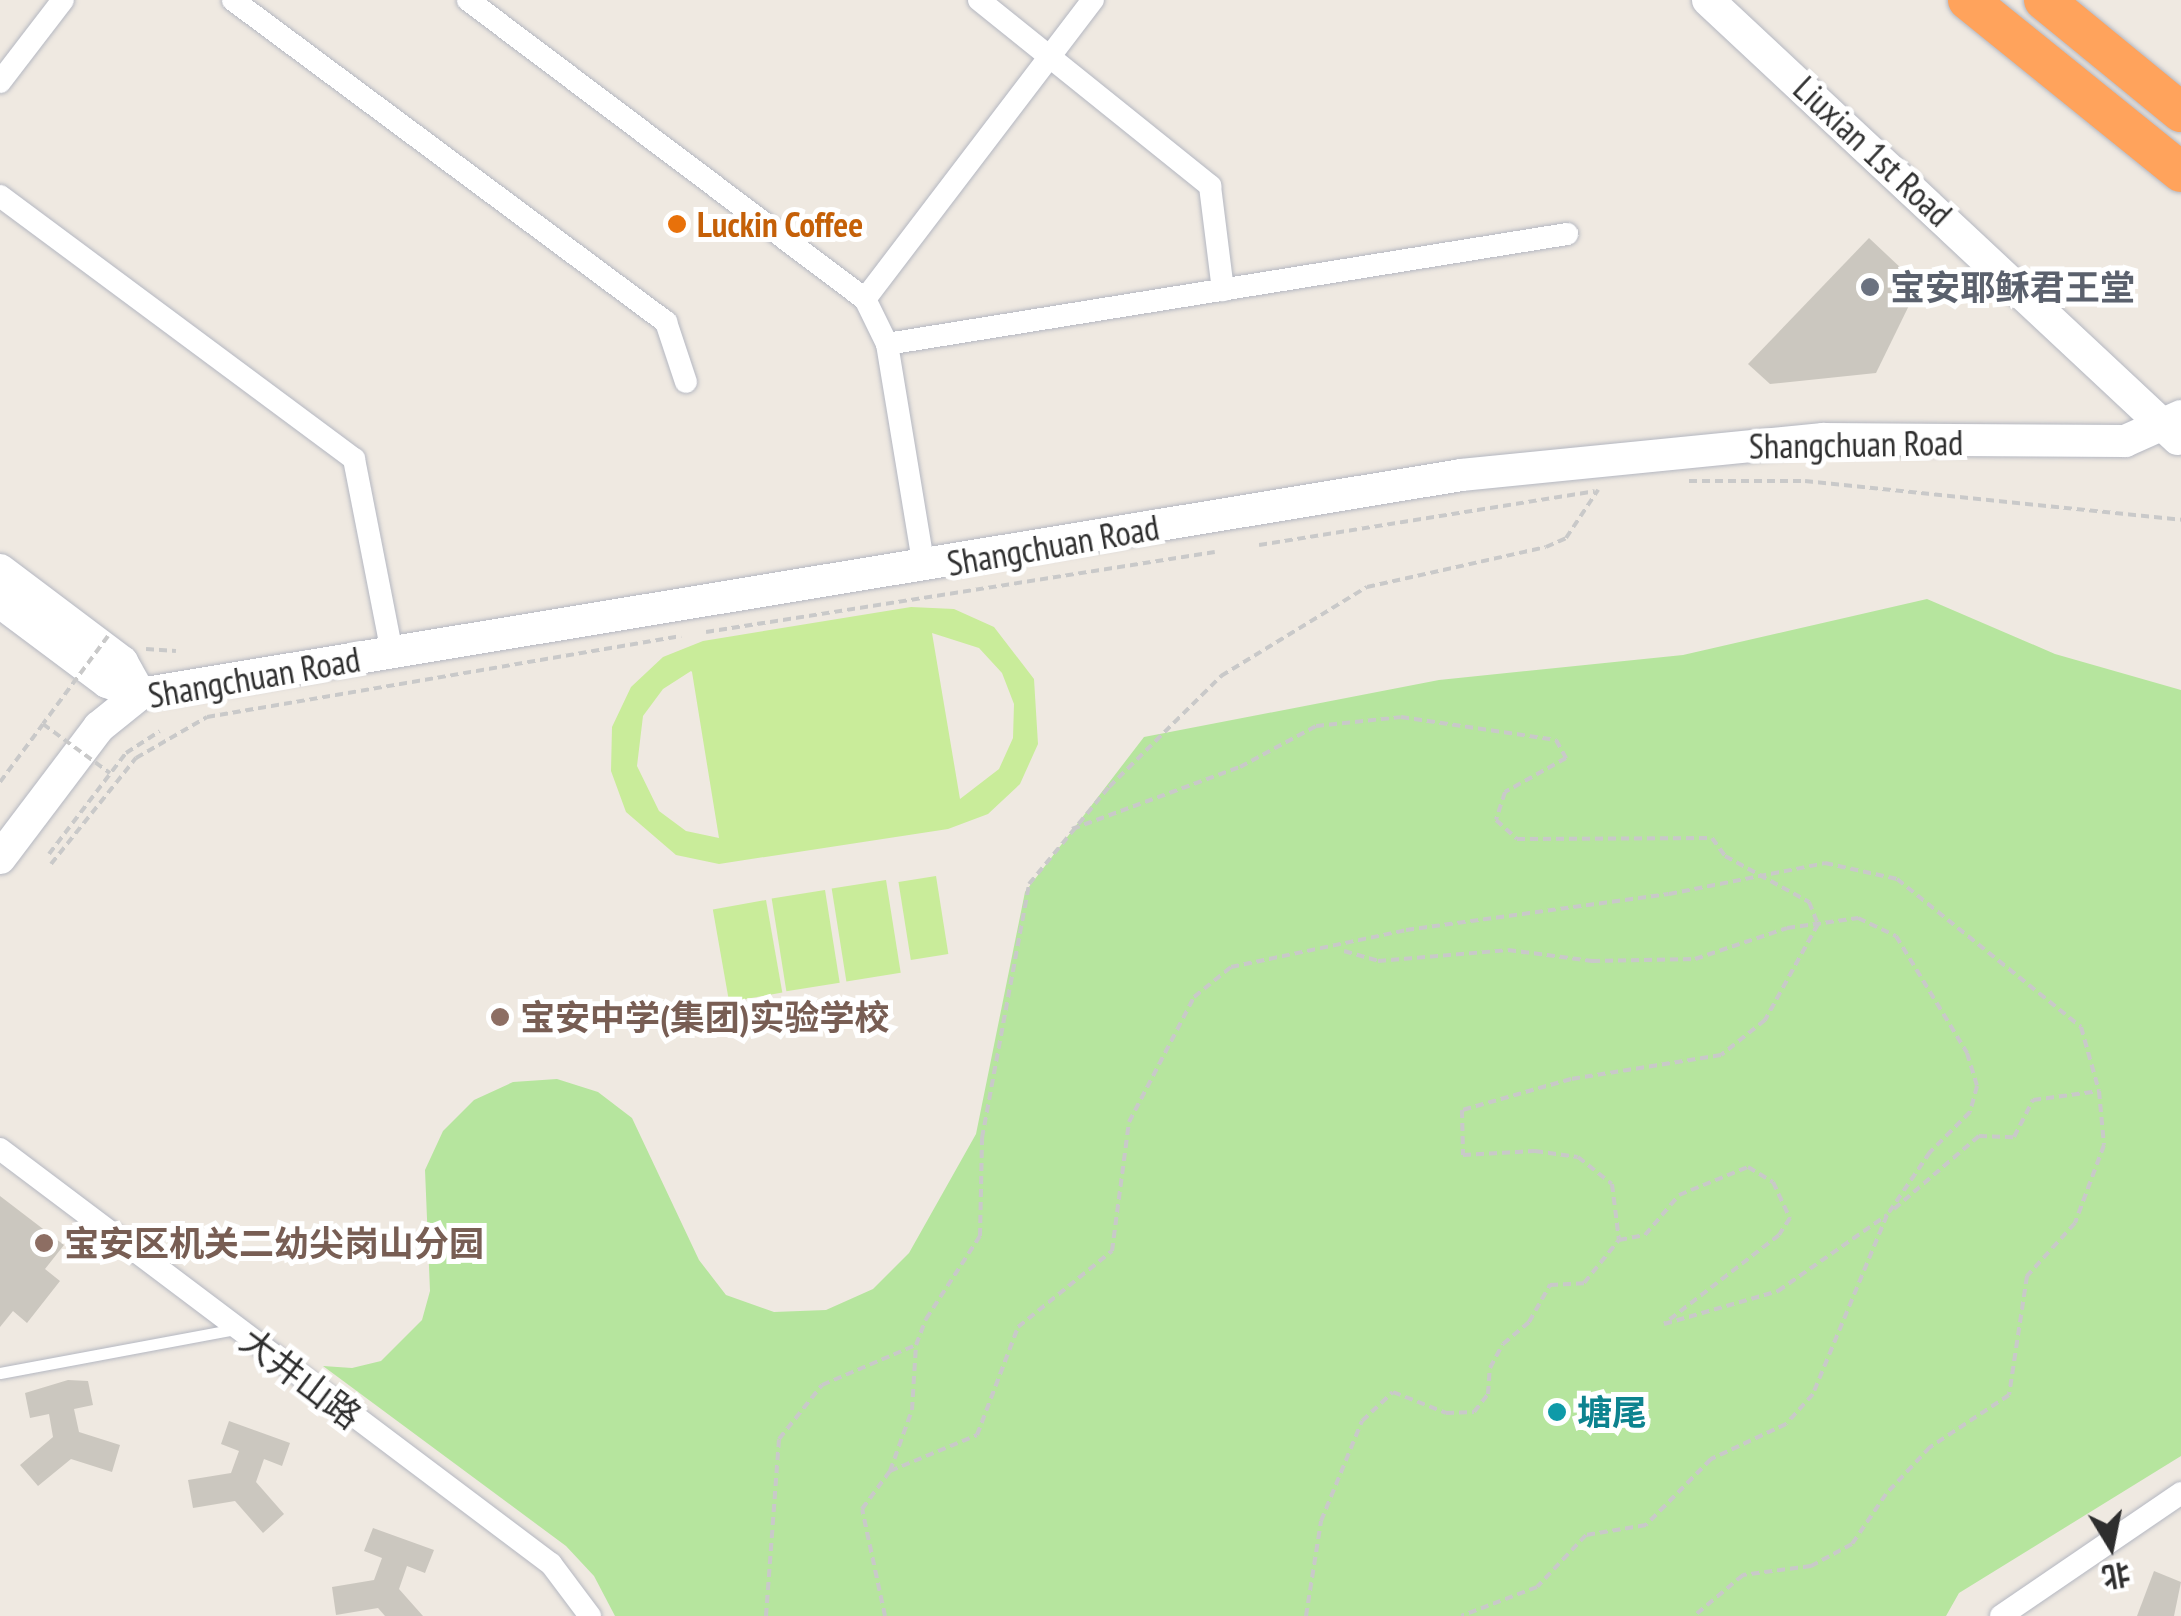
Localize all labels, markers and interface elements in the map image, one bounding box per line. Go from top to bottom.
street label: Liuxian 1st Road [1785,67,1961,235]
place label: Luckin Coffee [697,203,864,245]
marker: Luckin Coffee [666,213,688,235]
place label: 宝安耶稣君王堂 [1890,266,2135,308]
marker: 宝安耶稣君王堂 [1859,276,1881,298]
street label: Shangchuan Road [1748,421,1964,467]
street label: Shangchuan Road [944,506,1162,584]
street label: Shangchuan Road [145,638,363,716]
place label: 宝安中学(集团)实验学校 [520,996,889,1038]
marker: 宝安中学(集团)实验学校 [489,1006,511,1028]
place label: 宝安区机关二幼尖岗山分园 [64,1222,484,1264]
marker: 宝安区机关二幼尖岗山分园 [33,1232,55,1254]
street label: 大井山路 [232,1319,370,1437]
place label: 塘尾 [1577,1391,1647,1433]
marker: 塘尾 [1546,1401,1568,1423]
north arrow [2061,1496,2161,1596]
text: 北 [2099,1555,2133,1597]

